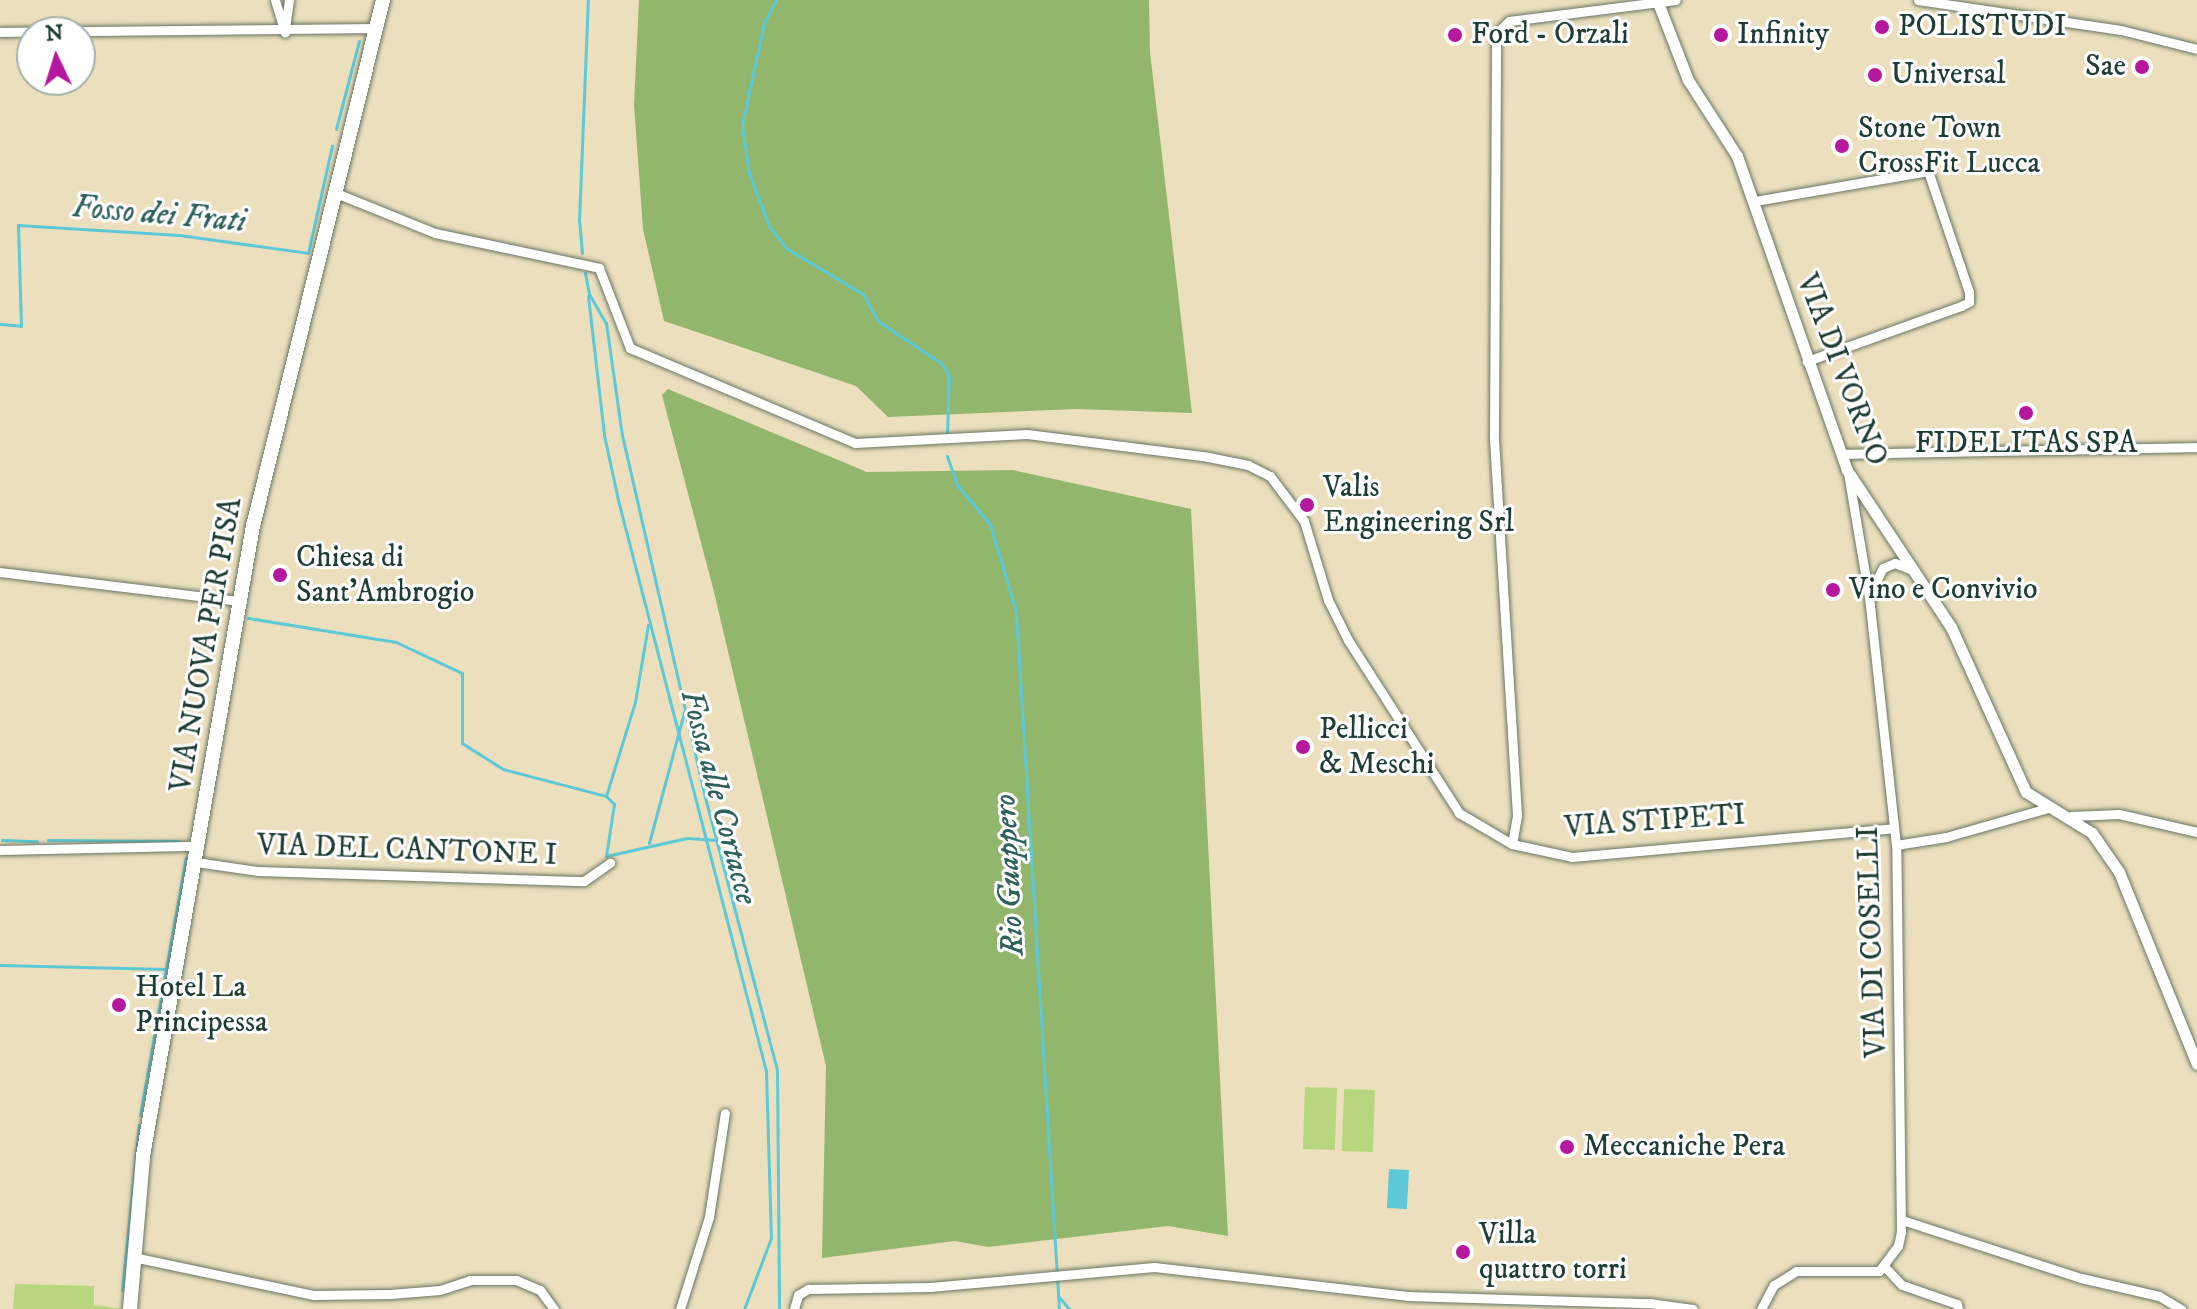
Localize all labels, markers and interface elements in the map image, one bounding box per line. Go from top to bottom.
place label: POLISTUDI [1898,9,2066,45]
north arrow [16,16,96,96]
place label: Ford - Orzali [1471,17,1629,53]
place label: Infinity [1737,17,1829,53]
marker: POLISTUDI [1873,18,1891,36]
text: N [44,19,64,48]
marker: Ford - Orzali [1446,26,1464,44]
marker: Infinity [1712,26,1730,44]
place label: Sae [2085,49,2126,85]
place label: Universal [1891,57,2005,93]
marker: Sae [2133,58,2151,76]
marker: Universal [1866,66,1884,84]
place label: Stone Town CrossFit Lucca [1858,111,2040,182]
marker: Stone Town CrossFit Lucca [1833,137,1851,155]
water label: Fosso dei Frati [71,188,247,242]
street label: VIA DI VORNO [1788,269,1894,471]
marker: FIDELITAS SPA [2017,404,2035,422]
place label: FIDELITAS SPA [1915,426,2137,462]
place label: Valis Engineering Srl [1323,470,1514,540]
street label: VIA NUOVA PER PISA [163,495,251,795]
marker: Valis Engineering Srl [1298,496,1316,514]
place label: Chiesa di Sant'Ambrogio [296,540,474,610]
marker: Chiesa di Sant'Ambrogio [271,566,289,584]
place label: Vino e Convivio [1849,572,2038,608]
marker: Vino e Convivio [1824,581,1842,599]
water label: Fossa alle Cortacce [671,685,765,909]
place label: Pellicci & Meschi [1319,712,1434,782]
marker: Pellicci & Meschi [1294,738,1312,756]
water label: Rio Guappero [987,793,1033,957]
street label: VIA STIPETI [1563,798,1747,846]
street label: VIA DI COSELLI [1851,826,1895,1058]
street label: VIA DEL CANTONE I [256,828,558,874]
place label: Hotel La Principessa [135,970,268,1040]
marker: Hotel La Principessa [110,996,128,1014]
place label: Meccaniche Pera [1583,1129,1785,1165]
marker: Meccaniche Pera [1558,1138,1576,1156]
place label: Villa quattro torri [1479,1217,1627,1288]
marker: Villa quattro torri [1454,1243,1472,1261]

